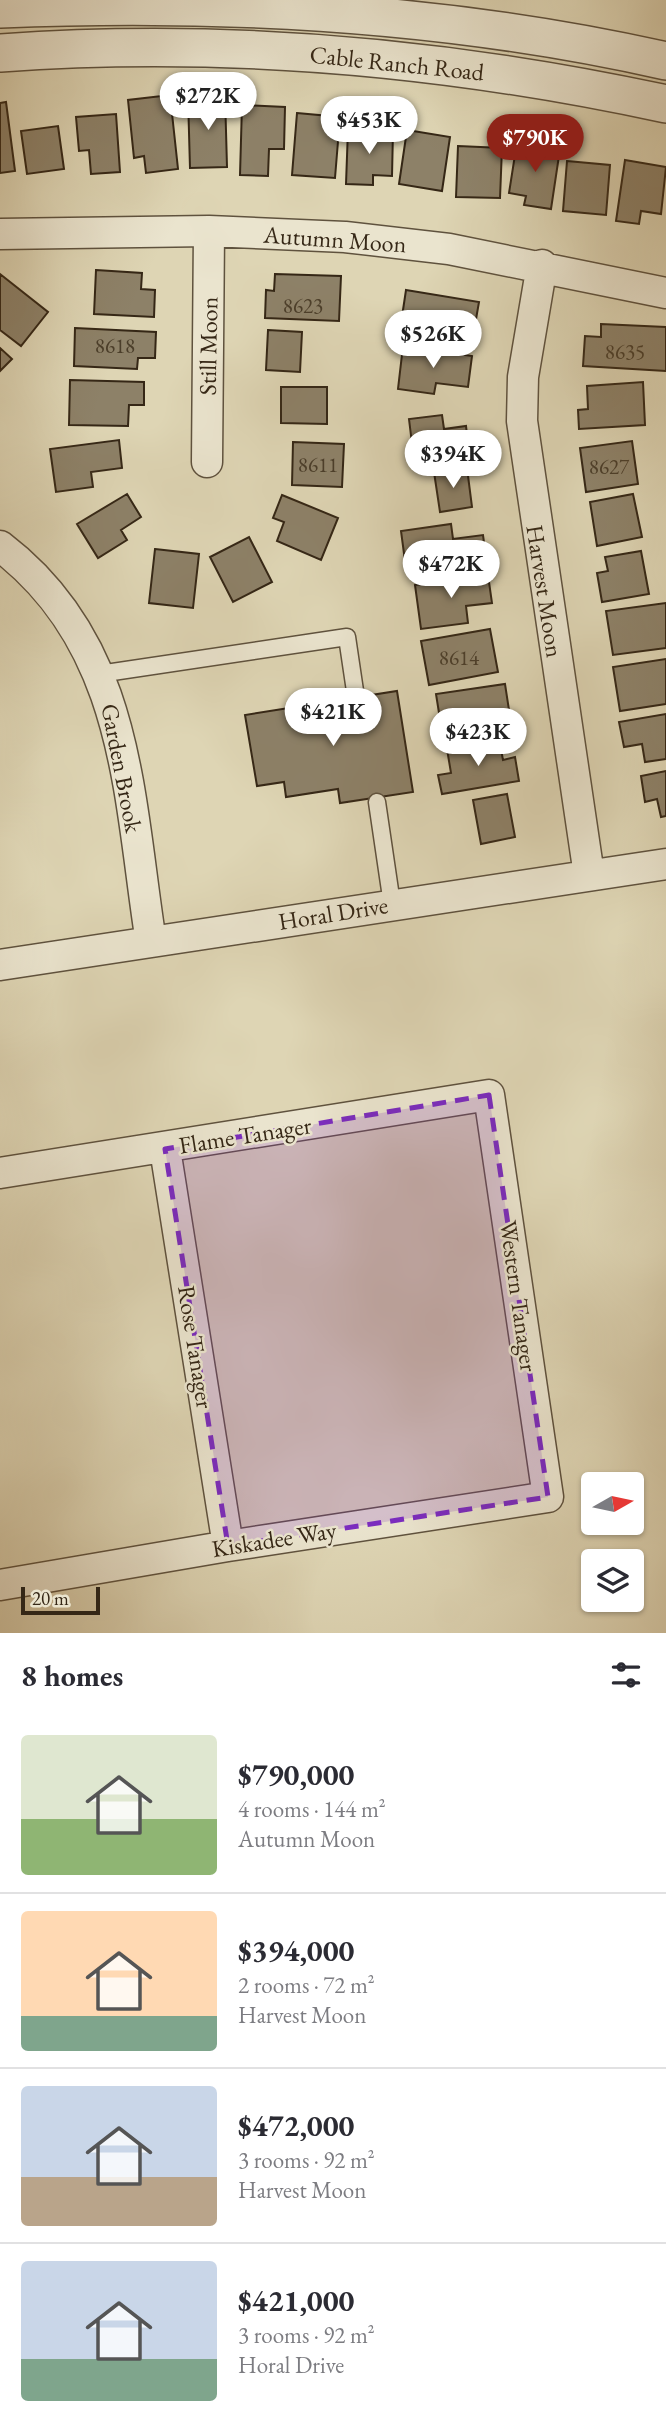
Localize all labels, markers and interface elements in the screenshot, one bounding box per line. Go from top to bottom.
street label: Cable Ranch Road [308,38,487,88]
pin: $272K [159,72,257,132]
text: $272K [176,80,240,110]
pin: $453K [320,96,418,156]
text: $453K [337,104,401,134]
pin: $790K [486,114,584,174]
text: $790K [503,122,567,152]
street label: Autumn Moon [262,218,408,259]
house number: 8623 [283,292,323,319]
street label: Still Moon [192,296,224,396]
pin: $526K [384,310,482,370]
text: $526K [401,318,465,348]
house number: 8618 [95,332,135,359]
house number: 8635 [605,338,645,365]
pin: $394K [404,430,502,490]
text: $394K [421,438,485,468]
house number: 8611 [298,451,338,478]
house number: 8627 [589,453,630,480]
street label: Harvest Moon [519,522,571,660]
pin: $472K [402,540,500,600]
text: $472K [419,548,483,578]
house number: 8614 [439,644,480,671]
pin: $421K [284,688,382,748]
text: $421K [301,696,365,726]
street label: Garden Brook [94,701,150,836]
pin: $423K [429,708,527,768]
text: $423K [446,716,510,746]
street label: Horal Drive [276,889,390,937]
street label: Flame Tanager [177,1109,313,1161]
street label: Western Tanager [493,1218,545,1374]
street label: Rose Tanager [171,1283,221,1411]
north arrow [581,1472,644,1535]
map controls [581,1472,644,1612]
street label: Kiskadee Way [210,1514,339,1564]
button: layers [581,1549,644,1612]
scale bar [21,1584,100,1616]
text: 20 m [32,1586,69,1611]
text: 8 homes [21,1656,123,1695]
icon: filters [607,1656,645,1694]
text: $790,000 [238,1755,354,1794]
icon: home [77,1763,161,1847]
text: 4 rooms · 144 m² [238,1794,386,1824]
text: Autumn Moon [238,1824,375,1854]
text: $394,000 [238,1931,354,1970]
icon: home [77,1939,161,2023]
text: 2 rooms · 72 m² [238,1970,375,2000]
text: Harvest Moon [238,2000,366,2030]
text: $472,000 [238,2106,354,2145]
icon: home [77,2114,161,2198]
text: 3 rooms · 92 m² [238,2145,375,2175]
text: Harvest Moon [238,2175,366,2205]
text: $421,000 [238,2281,354,2320]
icon: home [77,2289,161,2373]
text: 3 rooms · 92 m² [238,2320,375,2350]
text: Horal Drive [238,2350,344,2380]

